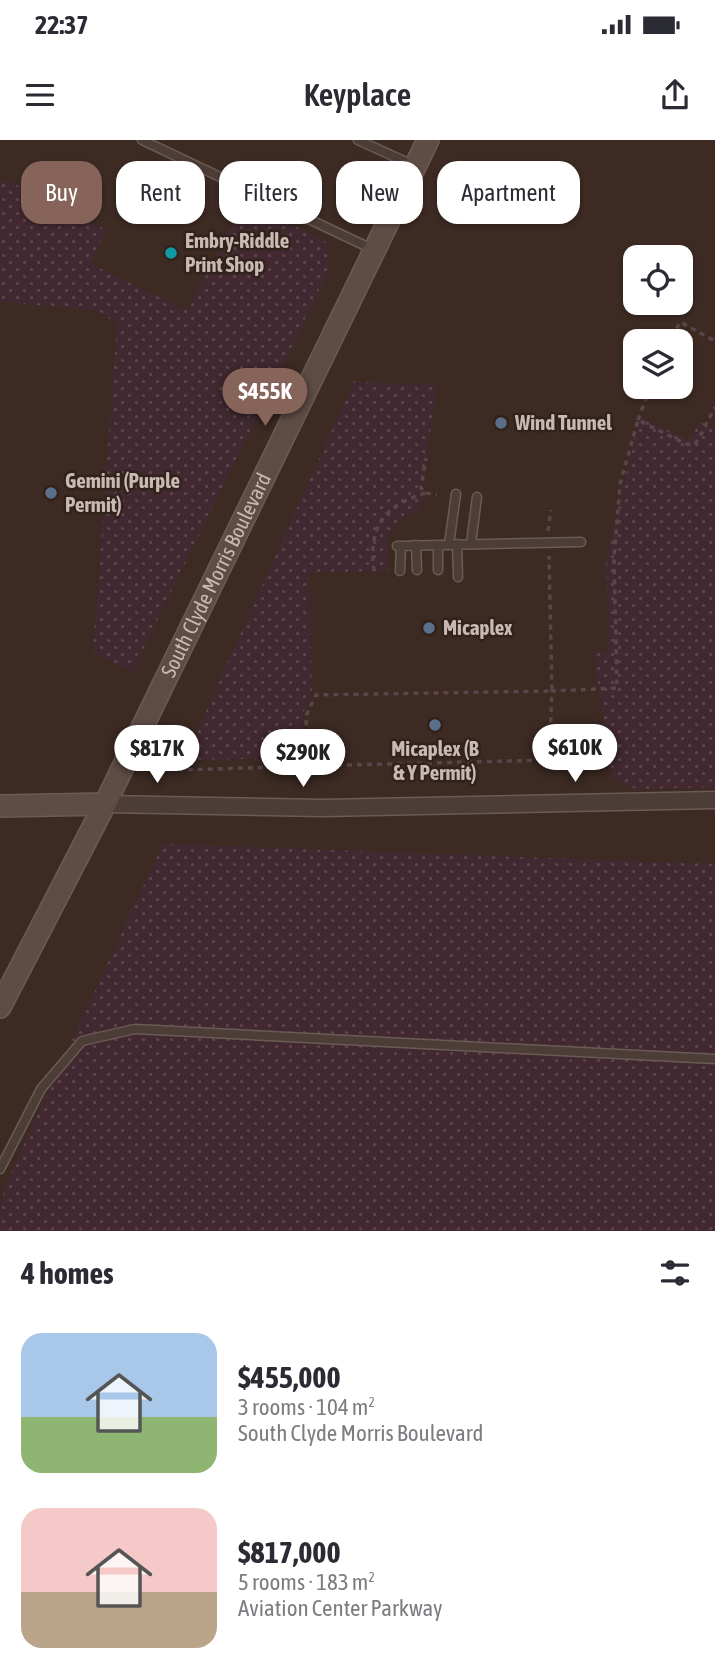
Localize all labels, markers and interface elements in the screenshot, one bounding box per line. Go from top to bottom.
text: 22:37 [35,10,89,40]
icon: menu [21,76,59,114]
text: Keyplace [304,76,411,113]
icon: share [656,76,694,114]
chip: Buy [21,161,102,224]
chip: Rent [116,161,205,224]
chip: Filters [219,161,322,224]
chip: New [336,161,423,224]
chip: Apartment [437,161,580,224]
place label: Embry-Riddle Print Shop [185,228,289,276]
marker: Embry-Riddle Print Shop [163,245,179,261]
map controls [623,245,693,399]
button: locate [623,245,693,315]
button: layers [623,329,693,399]
pin: $455K [216,369,314,428]
text: $455K [238,378,292,404]
place label: Wind Tunnel [514,410,612,434]
marker: Wind Tunnel [493,415,509,431]
place label: Gemini (Purple Permit) [65,468,180,516]
street label: South Clyde Morris Boulevard [156,469,275,681]
marker: Gemini (Purple Permit) [43,485,59,501]
place label: Micaplex [443,615,513,639]
marker: Micaplex [421,620,437,636]
marker: Micaplex (B & Y Permit) [427,717,443,733]
pin: $610K [526,724,624,784]
pin: $817K [108,726,206,785]
pin: $290K [254,730,352,789]
text: $610K [548,734,602,760]
text: $817K [130,735,184,761]
place label: Micaplex (B & Y Permit) [391,736,479,784]
text: $290K [276,739,330,765]
icon: filters [656,1254,694,1292]
text: 4 homes [21,1256,114,1290]
text: $455,000 [238,1360,341,1394]
icon: home [77,1361,161,1445]
text: 3 rooms · 104 m² [238,1394,375,1420]
text: South Clyde Morris Boulevard [238,1420,483,1446]
text: $817,000 [238,1535,341,1569]
icon: home [77,1536,161,1620]
text: 5 rooms · 183 m² [238,1569,375,1595]
text: Aviation Center Parkway [238,1595,443,1621]

